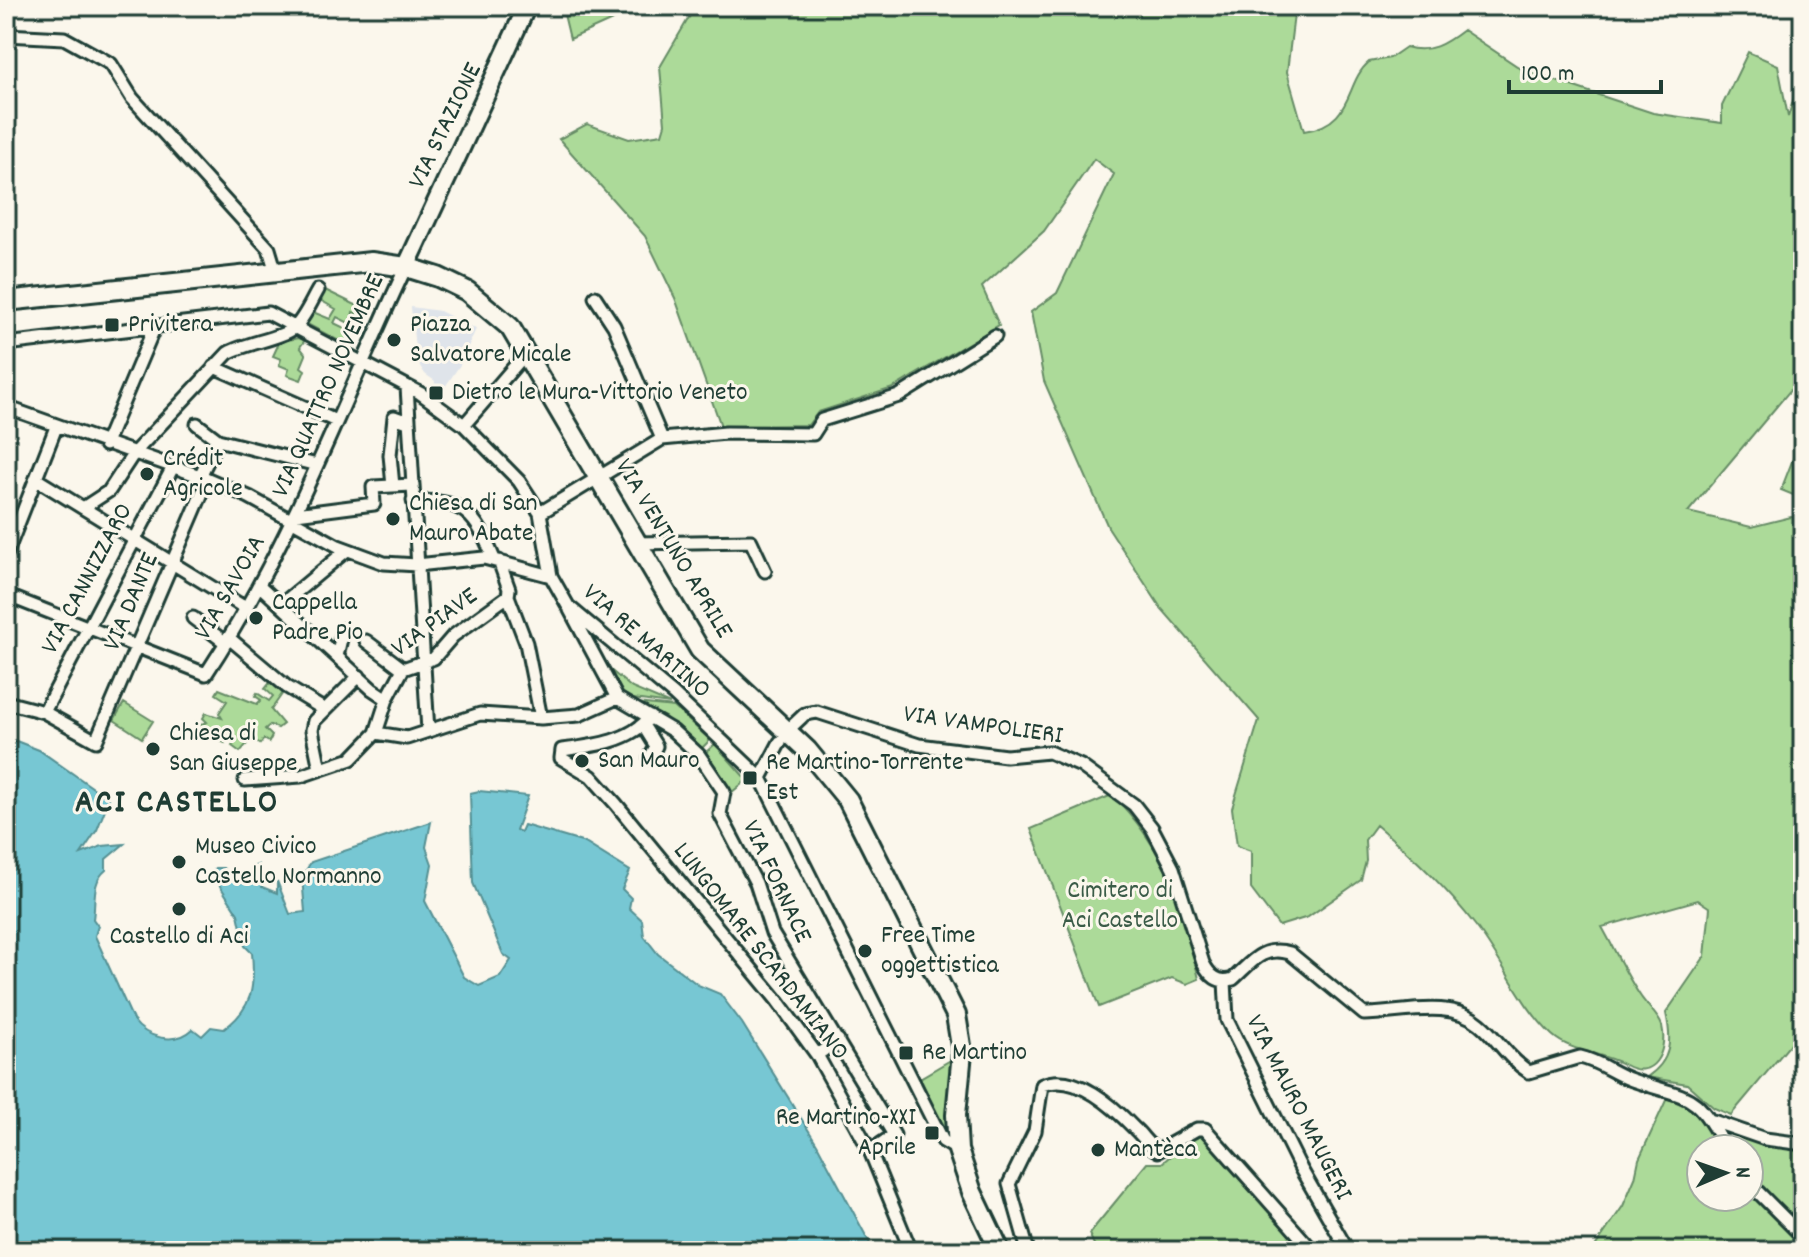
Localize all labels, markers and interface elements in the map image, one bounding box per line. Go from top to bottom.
scale bar [1509,44,1661,94]
street label: VIA STAZIONE [400,57,492,195]
text: 100 m [1521,58,1574,92]
street label: VIA QUATTRO NOVEMBRE [263,268,395,504]
place label: Privitera [128,307,213,344]
place label: Piazza Salvatore Micale [410,307,571,374]
marker: Privitera [103,316,121,334]
marker: Piazza Salvatore Micale [385,331,403,349]
place label: Dietro le Mura-Vittorio Veneto [452,375,748,412]
marker: Dietro le Mura-Vittorio Veneto [427,384,445,402]
place label: Crédit Agricole [163,441,243,508]
street label: VIA VENTUNO APRILE [605,452,741,646]
marker: Crédit Agricole [138,465,156,483]
place label: Chiesa di San Mauro Abate [409,486,538,553]
street label: VIA CANNIZZARO [33,497,143,661]
marker: Chiesa di San Mauro Abate [384,510,402,528]
street label: VIA SAVOIA [186,528,276,648]
street label: VIA DANTE [95,547,169,657]
street label: VIA RE MARTINO [574,576,718,708]
street label: VIA PIAVE [384,579,486,667]
place label: Cappella Padre Pio [272,585,363,652]
marker: Cappella Padre Pio [247,609,265,627]
street label: VIA VAMPOLIERI [901,697,1065,755]
place label: Chiesa di San Giuseppe [169,716,298,783]
marker: Chiesa di San Giuseppe [144,740,162,758]
place label: San Mauro [598,743,699,780]
place label: Re Martino-Torrente Est [766,745,963,812]
marker: San Mauro [573,752,591,770]
marker: Re Martino-Torrente Est [741,769,759,787]
district label: ACI CASTELLO [75,780,279,829]
street label: VIA FORNACE [731,815,821,950]
place label: Museo Civico Castello Normanno [195,829,382,896]
street label: LUNGOMARE SCARDAMIANO [663,835,857,1069]
marker: Museo Civico Castello Normanno [170,853,188,871]
park label: Cimitero di Aci Castello [1062,873,1178,940]
marker: Castello di Aci [170,900,188,918]
place label: Free Time oggettistica [881,918,999,985]
place label: Castello di Aci [109,919,249,956]
marker: Free Time oggettistica [856,942,874,960]
street label: VIA MAURO MAUGERI [1235,1009,1361,1207]
place label: Re Martino [922,1035,1027,1072]
marker: Re Martino [897,1044,915,1062]
place label: Re Martino-XXI Aprile [776,1100,916,1167]
marker: Re Martino-XXI Aprile [923,1124,941,1142]
place label: Mantèca [1114,1132,1198,1169]
north arrow [1685,1133,1765,1213]
marker: Mantèca [1089,1141,1107,1159]
text: N [1726,1166,1757,1179]

